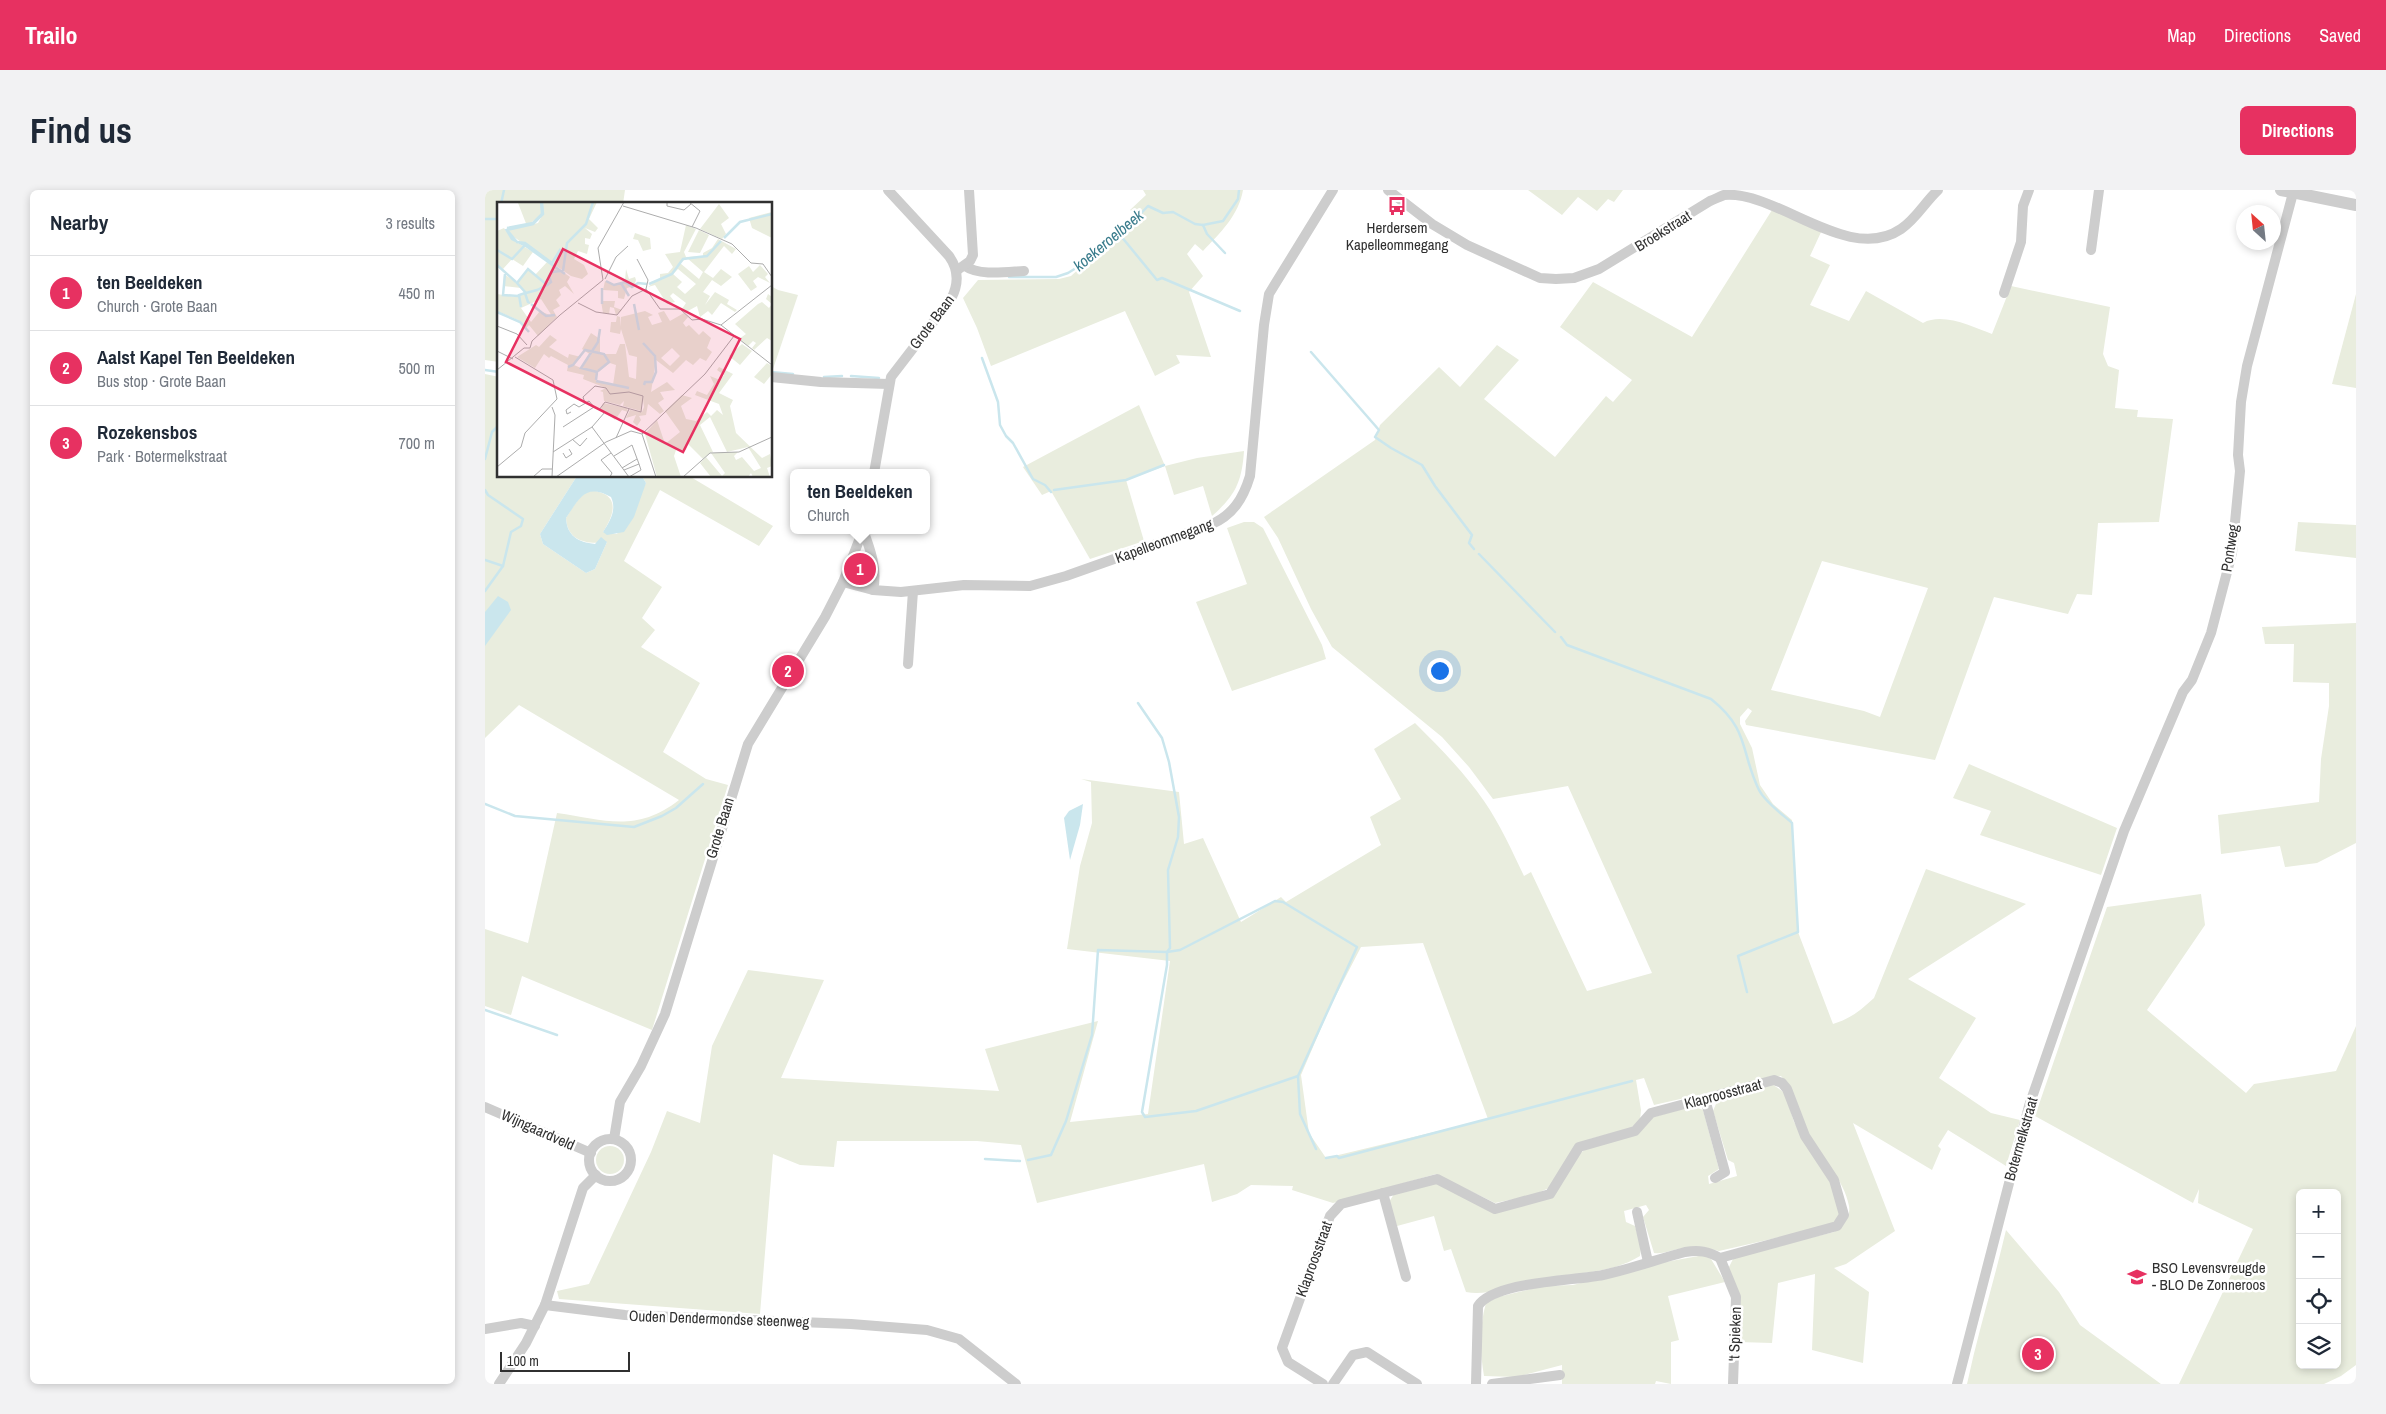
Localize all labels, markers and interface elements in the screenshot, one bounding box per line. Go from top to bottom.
text: Trailo [25,19,78,51]
text: Map [2167,23,2196,48]
text: Directions [2224,23,2291,48]
text: Saved [2319,23,2361,48]
button: Directions [2240,106,2356,155]
text: Find us [30,107,132,154]
bus stop icon: Herdersem Kapelleommegang [1386,195,1408,217]
inset map [497,202,773,478]
water label: koekeroelbeek [1068,204,1148,276]
street label: Broekstraat [1630,205,1695,256]
north arrow [2236,205,2281,250]
text: Nearby [50,208,108,237]
text: 3 results [385,212,435,234]
place label: Herdersem Kapelleommegang [1346,217,1448,255]
text: ten Beeldeken [97,269,203,295]
text: 1 [62,282,70,304]
text: 450 m [399,282,435,304]
street label: Grote Baan [904,290,959,353]
text: Church · Grote Baan [97,295,217,317]
text: Aalst Kapel Ten Beeldeken [97,344,295,370]
text: 2 [62,357,70,379]
text: 500 m [399,357,435,379]
text: Bus stop · Grote Baan [97,370,226,392]
text: Rozekensbos [97,419,197,445]
text: 3 [62,432,70,454]
text: 700 m [399,432,435,454]
text: Park · Botermelkstraat [97,445,227,467]
popup [790,469,930,534]
text: ten Beeldeken [807,478,913,504]
text: Church [807,504,849,526]
street label: Kapelleommegang [1112,513,1216,568]
street label: Pontweg [2215,522,2244,573]
pin: 1 [844,550,876,588]
pin: 2 [772,652,804,690]
your location [1427,658,1453,684]
street label: Grote Baan [700,795,739,861]
street label: Klaproosstraat [1682,1073,1764,1114]
street label: Botermelkstraat [1999,1094,2043,1183]
street label: Wijngaardveld [498,1104,578,1155]
map controls [2296,1189,2341,1369]
button: + [2296,1189,2341,1234]
street label: Klaproosstraat [1290,1217,1337,1300]
button: − [2296,1234,2341,1279]
place label: BSO Levensvreugde - BLO De Zonneroos [2152,1257,2266,1295]
school or university icon: BSO Levensvreugde - BLO De Zonneroos [2126,1266,2148,1288]
button: locate [2296,1279,2341,1324]
street label: Ouden Dendermondse steenweg [628,1305,810,1332]
street label: 't Spieken [1723,1306,1746,1362]
button: layers [2296,1324,2341,1369]
pin: 3 [2022,1335,2054,1373]
scale bar [500,1349,630,1372]
text: 100 m [507,1352,539,1370]

